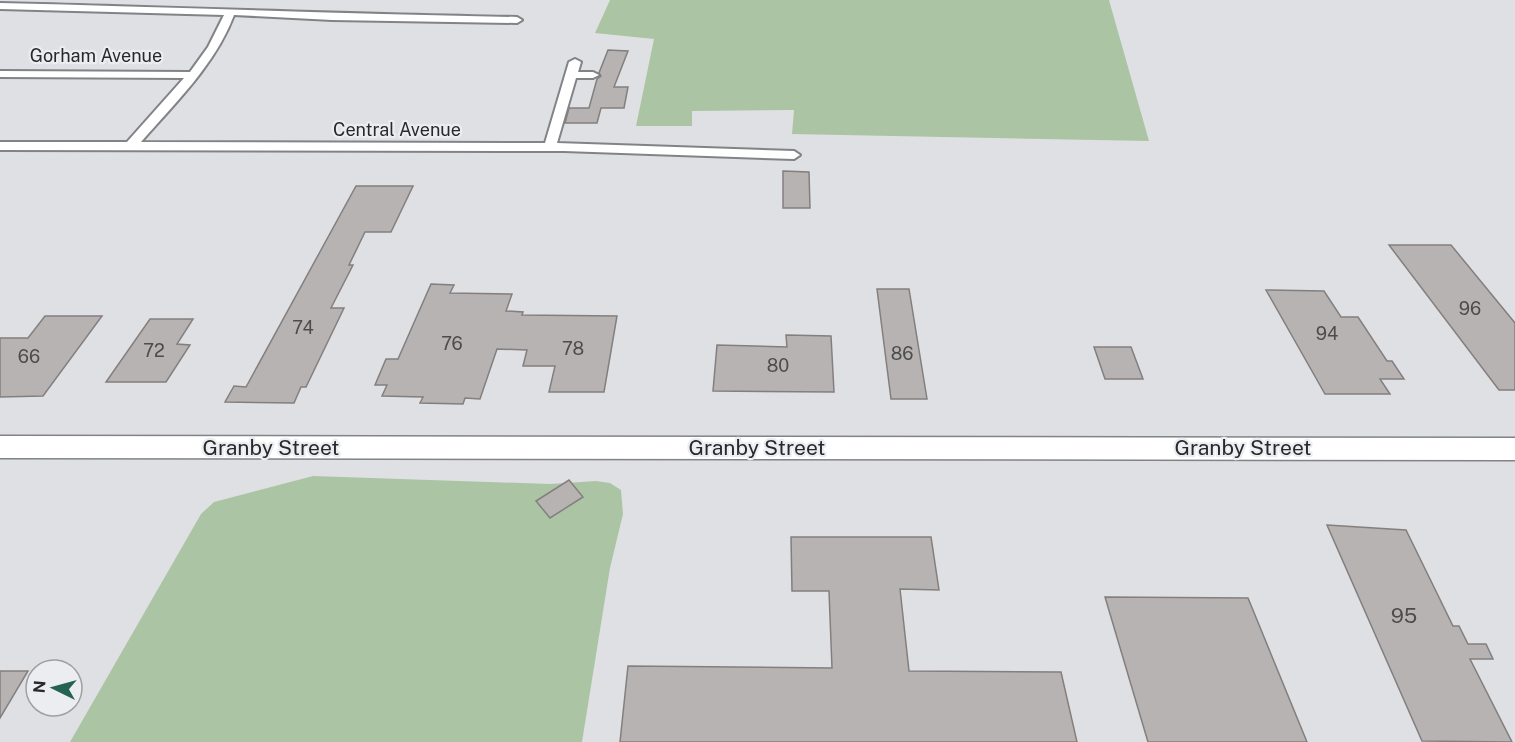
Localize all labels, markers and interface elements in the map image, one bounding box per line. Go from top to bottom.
street label: Gorham Avenue [30,45,162,66]
street label: Central Avenue [333,119,461,140]
house number: 96 [1459,298,1481,319]
house number: 74 [292,317,314,338]
house number: 94 [1316,323,1338,344]
house number: 76 [441,333,463,354]
house number: 78 [562,338,584,359]
house number: 72 [143,340,165,361]
house number: 86 [891,343,913,364]
house number: 66 [18,346,40,367]
house number: 80 [767,355,789,376]
street label: Granby Street [203,435,339,460]
street label: Granby Street [689,435,825,460]
street label: Granby Street [1175,435,1311,460]
house number: 95 [1391,603,1417,628]
north arrow [24,658,84,718]
text: N [30,680,50,694]

